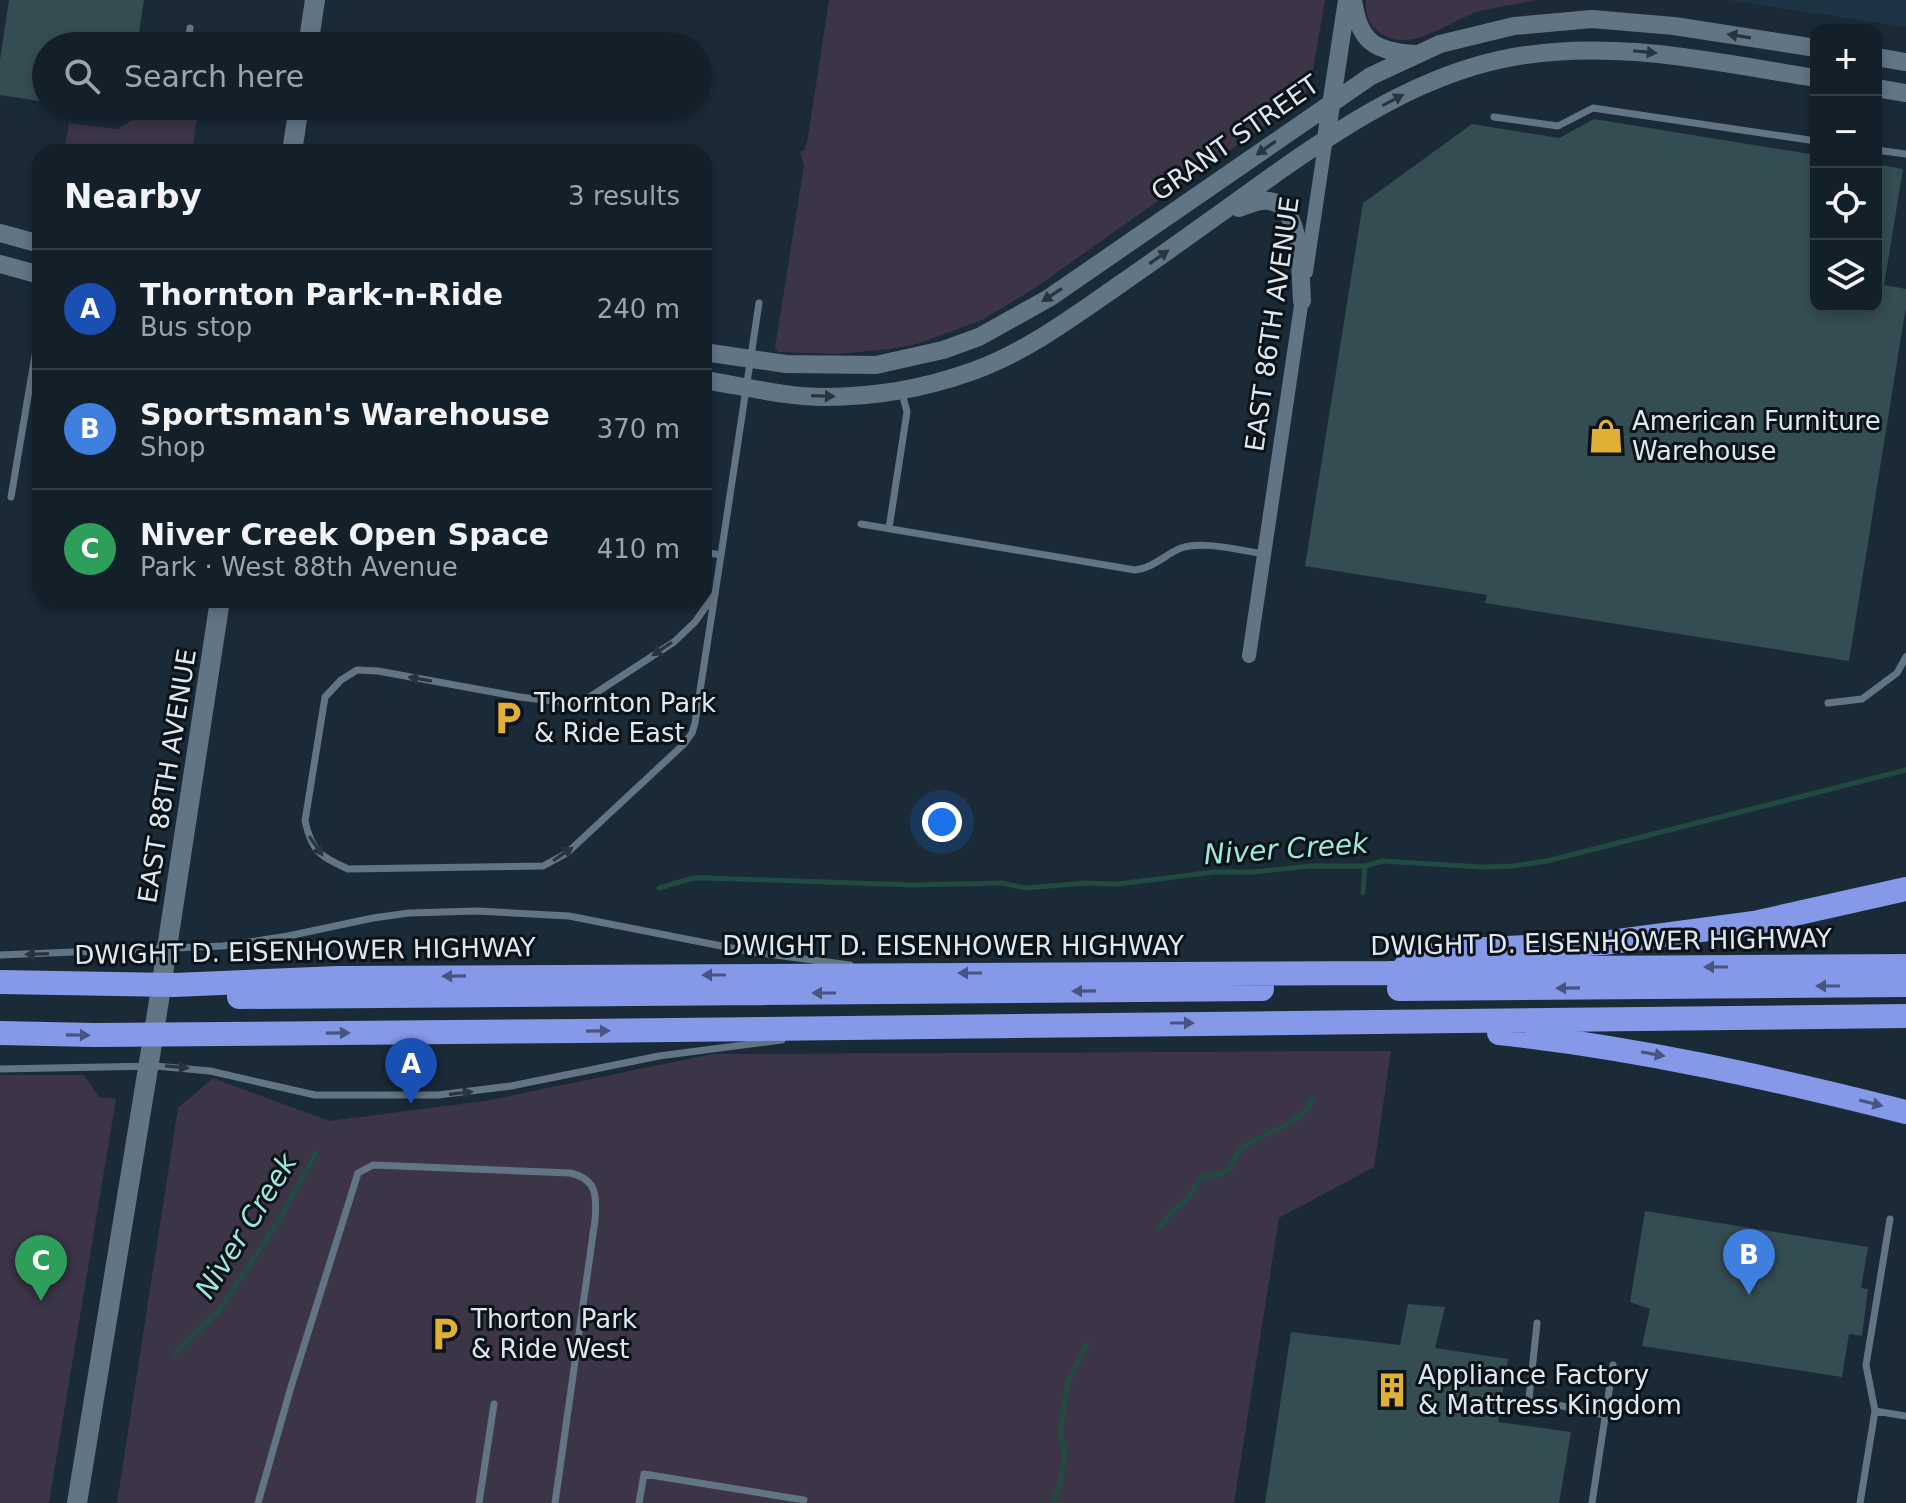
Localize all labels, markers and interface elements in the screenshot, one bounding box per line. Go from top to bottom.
map controls [1810,24,1882,312]
button: + [1810,24,1882,96]
one-way arrow [1726,29,1751,42]
search box [32,32,712,120]
one-way arrow [1633,46,1658,59]
icon: search [60,54,104,98]
text: Search here [124,59,304,94]
street label: GRANT STREET [1145,69,1325,207]
one-way arrow [1382,93,1405,106]
button: − [1810,96,1882,168]
one-way arrow [1255,140,1276,155]
button: locate [1810,168,1882,240]
text: Nearby [64,176,202,216]
text: 3 results [568,181,680,211]
street label: EAST 86TH AVENUE [1239,195,1305,453]
button: layers [1810,240,1882,312]
one-way arrow [1149,250,1170,265]
text: Thornton Park-n-Ride [140,277,503,312]
one-way arrow [1041,288,1063,302]
text: A [80,294,100,324]
text: 240 m [597,294,680,324]
text: Bus stop [140,312,252,342]
one-way arrow [811,389,836,402]
text: Sportsman's Warehouse [140,397,550,432]
place label: American Furniture Warehouse [1632,406,1881,466]
text: B [80,414,100,444]
text: 370 m [597,414,680,444]
shop icon: American Furniture Warehouse [1587,417,1625,455]
text: Shop [140,432,205,462]
text: Niver Creek Open Space [140,517,549,552]
text: C [80,534,100,564]
text: 410 m [597,534,680,564]
text: Park · West 88th Avenue [140,552,458,582]
one-way arrow [651,642,673,656]
street label: EAST 88TH AVENUE [132,647,202,905]
one-way arrow [407,672,432,684]
place label: Thornton Park & Ride East [533,688,716,748]
parking icon: Thornton Park & Ride East [489,699,527,737]
your location [922,802,962,842]
water label: Niver Creek [1203,827,1371,871]
one-way arrow [308,836,323,857]
one-way arrow [553,846,574,861]
street label: DWIGHT D. EISENHOWER HIGHWAY [1370,923,1832,961]
street label: DWIGHT D. EISENHOWER HIGHWAY [722,931,1184,961]
street label: DWIGHT D. EISENHOWER HIGHWAY [74,932,536,970]
one-way arrow [24,948,49,961]
one-way arrow [1703,961,1728,974]
one-way arrow [957,967,982,979]
one-way arrow [701,969,726,981]
one-way arrow [441,970,466,983]
one-way arrow [1815,980,1840,992]
one-way arrow [1555,981,1580,994]
one-way arrow [1071,985,1096,997]
one-way arrow [811,987,836,999]
one-way arrow [1170,1017,1195,1029]
one-way arrow [586,1025,611,1037]
one-way arrow [326,1027,351,1039]
one-way arrow [66,1029,91,1041]
pin: A [385,1038,437,1104]
one-way arrow [1641,1049,1666,1061]
one-way arrow [165,1061,190,1074]
one-way arrow [449,1086,474,1099]
one-way arrow [1858,1098,1883,1110]
water label: Niver Creek [188,1146,305,1305]
pin: B [1723,1229,1775,1295]
pin: C [15,1235,67,1301]
place label: Thorton Park & Ride West [470,1304,637,1364]
parking icon: Thorton Park & Ride West [426,1315,464,1353]
place label: Appliance Factory & Mattress Kingdom [1418,1360,1682,1420]
building icon: Appliance Factory & Mattress Kingdom [1373,1371,1411,1409]

